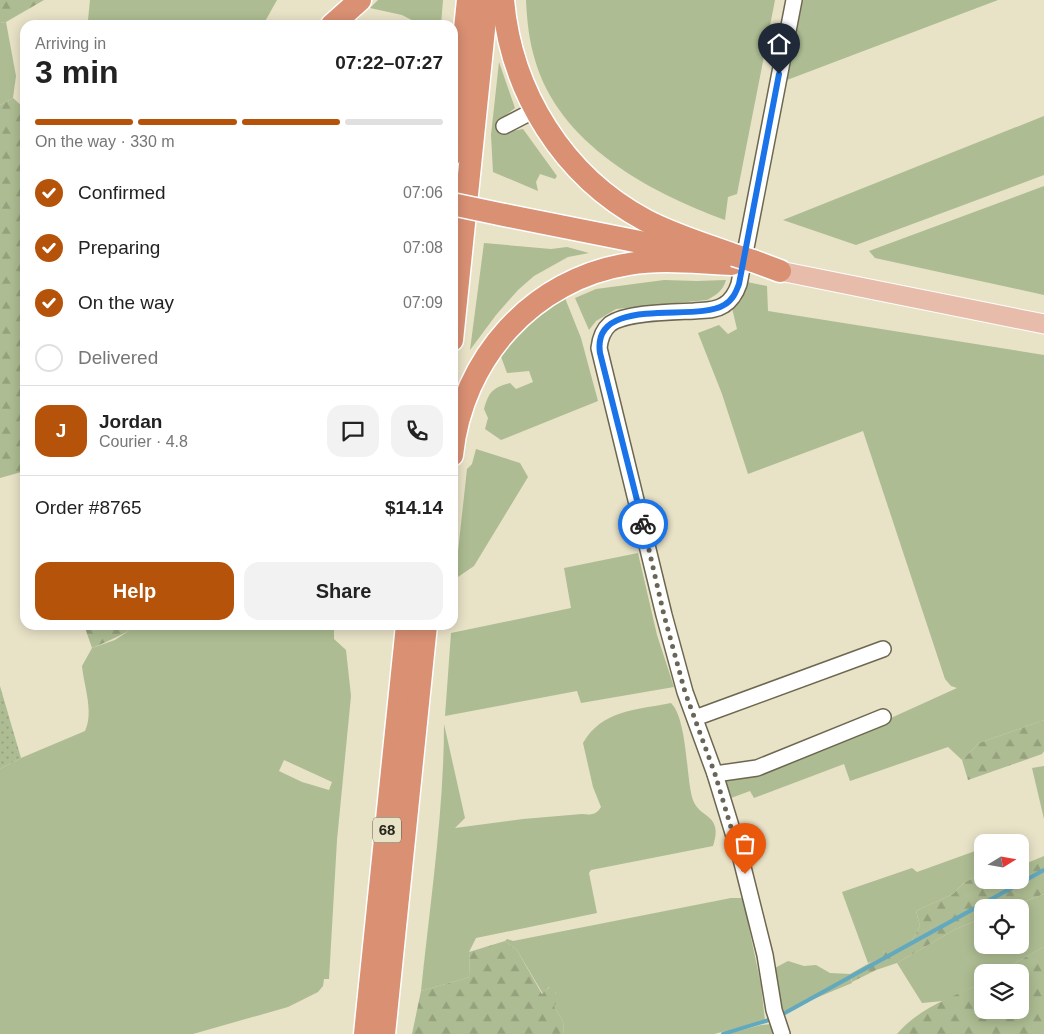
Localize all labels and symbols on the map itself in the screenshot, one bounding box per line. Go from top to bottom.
pin [758,23,800,74]
courier [618,499,668,549]
road number: 68 [373,818,401,842]
pin [724,823,766,874]
north arrow [974,834,1029,889]

